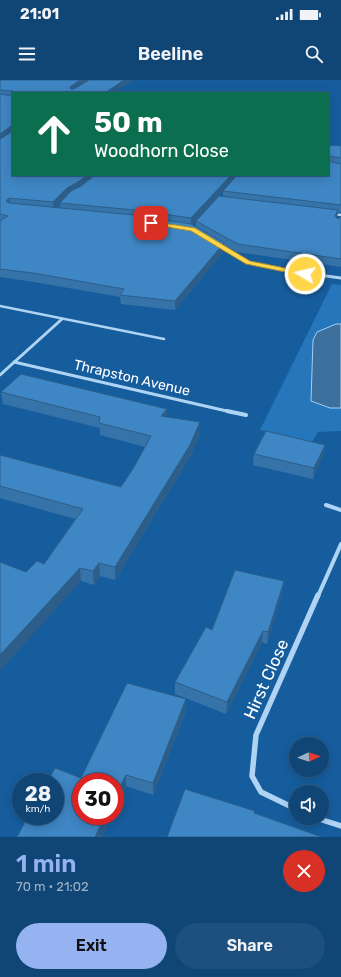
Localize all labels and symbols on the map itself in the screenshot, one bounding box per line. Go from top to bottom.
pin [134,206,168,240]
position arrow [284,253,326,295]
street label: Thrapston Avenue [72,356,192,400]
street label: Hirst Close [239,636,293,722]
north arrow [289,737,329,777]
speed limit sign: 30 [72,773,124,825]

